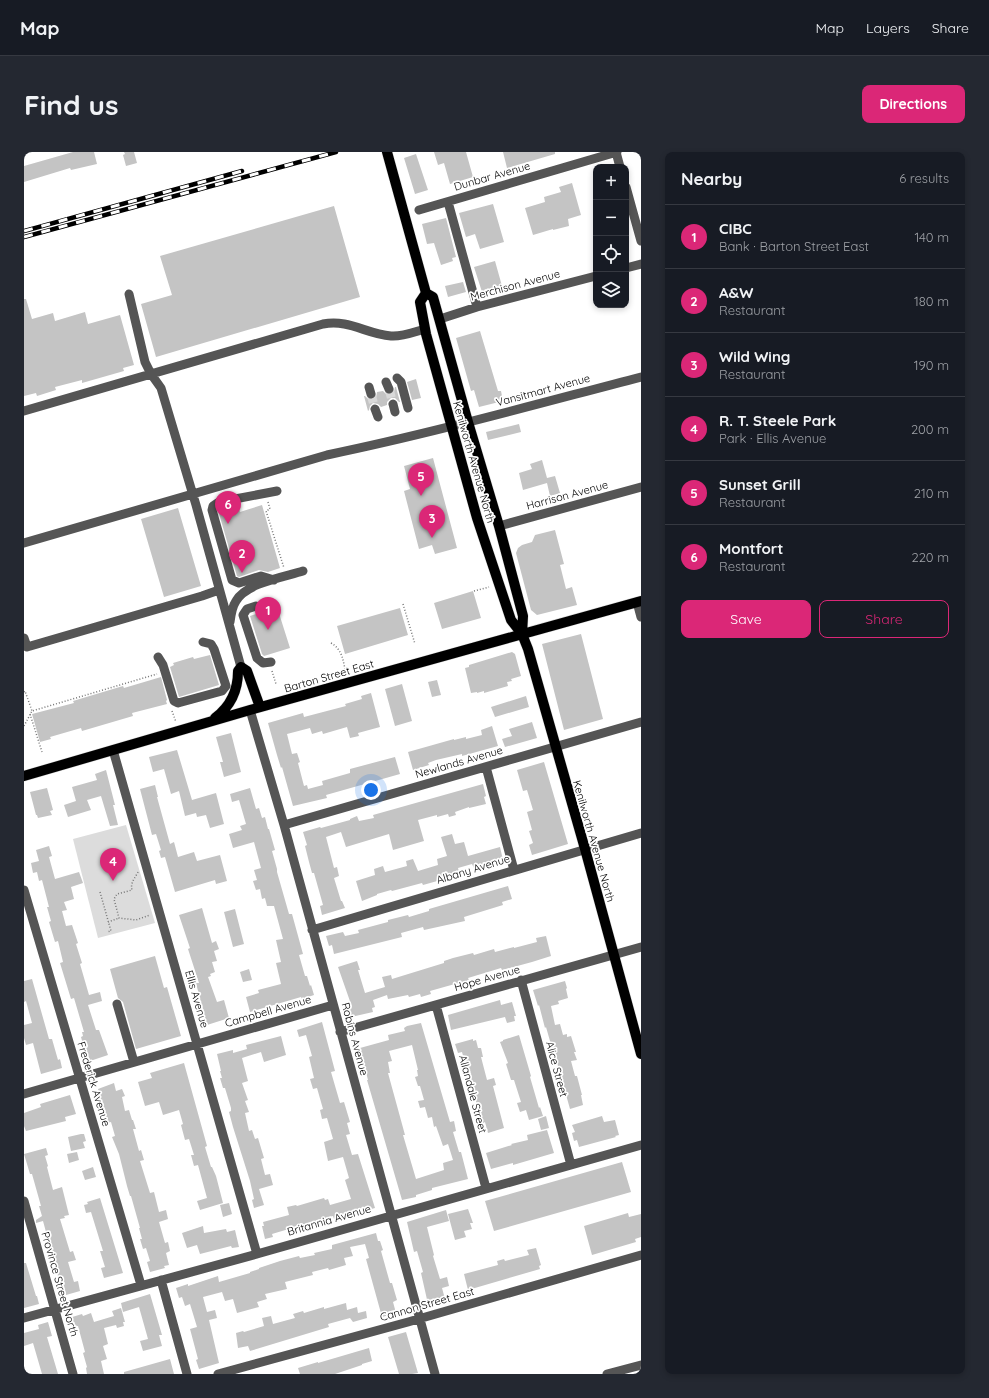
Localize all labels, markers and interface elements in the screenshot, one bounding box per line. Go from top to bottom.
text: Map [20,16,59,40]
text: Map [815,19,844,37]
text: Layers [866,19,910,37]
text: Share [932,19,969,37]
button: Directions [862,85,965,123]
text: Find us [24,87,118,122]
street label: Dunbar Avenue [452,158,532,194]
map controls [593,164,629,308]
button: + [593,164,629,200]
text: Nearby [681,168,742,189]
text: 6 results [899,170,949,186]
button: − [593,200,629,236]
text: CIBC [719,219,752,238]
text: 1 [691,229,697,245]
text: 140 m [914,229,949,245]
button: locate [593,236,629,272]
text: Bank · Barton Street East [719,238,869,254]
street label: Merchison Avenue [469,266,561,304]
button: layers [593,272,629,308]
text: A&W [719,283,753,302]
text: 2 [690,293,698,309]
text: 180 m [914,293,949,309]
text: Restaurant [719,302,785,318]
text: Wild Wing [719,347,790,366]
text: 3 [691,357,697,373]
text: 190 m [914,357,949,373]
text: Restaurant [719,366,785,382]
street label: Vansitmart Avenue [494,371,592,409]
street label: Kenilworth Avenue North [450,399,498,525]
text: R. T. Steele Park [719,411,836,430]
text: 4 [690,421,698,437]
text: 200 m [911,421,949,437]
text: Park · Ellis Avenue [719,430,826,446]
pin: 5 [408,463,434,496]
text: Sunset Grill [719,475,801,494]
street label: Harrison Avenue [525,477,609,513]
text: 5 [690,485,698,501]
text: 210 m [914,485,949,501]
pin: 6 [215,491,241,524]
text: Restaurant [719,494,785,510]
pin: 3 [419,505,445,538]
text: Montfort [719,539,783,558]
pin: 2 [229,540,255,573]
text: 6 [690,549,698,565]
text: 220 m [911,549,949,565]
text: Restaurant [719,558,785,574]
pin: 1 [255,597,281,630]
button: Save [681,600,811,638]
button: Share [819,600,949,638]
street label: Barton Street East [283,656,376,695]
street label: Newlands Avenue [414,743,504,781]
street label: Kenilworth Avenue North [570,778,618,904]
your location [361,780,381,800]
pin: 4 [100,848,126,881]
street label: Albany Avenue [435,851,511,887]
street label: Hope Avenue [452,962,522,994]
street label: Ellis Avenue [182,968,212,1030]
street label: Campbell Avenue [223,992,313,1030]
street label: Robins Avenue [339,1001,371,1077]
street label: Frederick Avenue [74,1040,114,1128]
street label: Alice Street [543,1040,571,1099]
street label: Allandale Street [456,1053,490,1135]
street label: Britannia Avenue [285,1201,373,1239]
street label: Province Street North [38,1230,82,1338]
street label: Cannon Street East [378,1284,476,1324]

